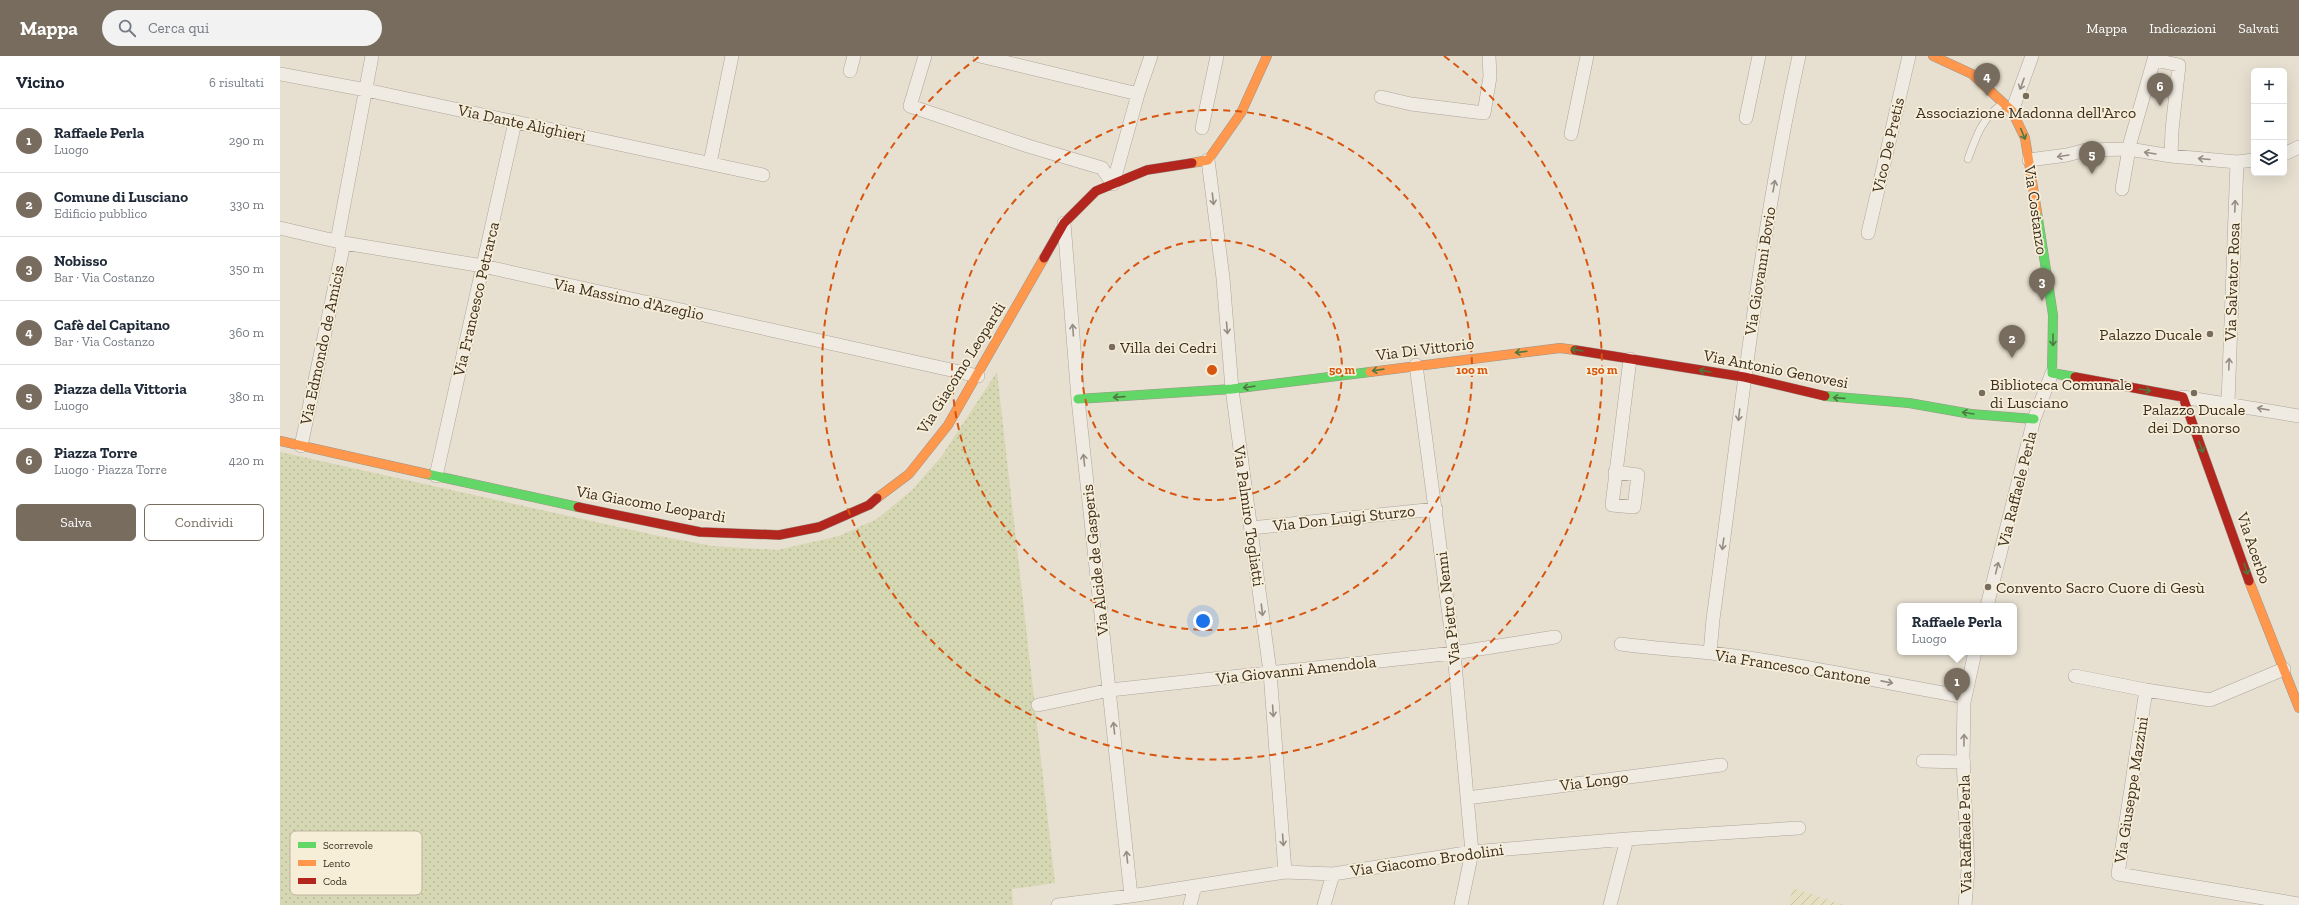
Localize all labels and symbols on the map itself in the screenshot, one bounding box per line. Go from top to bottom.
pin: 4 [1974,63,2000,96]
pin: 6 [2147,73,2173,106]
one-way arrow [2018,77,2026,89]
marker: Associazione Madonna dell'Arco [2021,91,2031,101]
street label: Vico De Pretis [1868,96,1908,195]
street label: Via Dante Alighieri [455,100,588,146]
place label: Associazione Madonna dell'Arco [1916,103,2136,122]
one-way arrow [2019,127,2027,139]
pin: 5 [2079,141,2105,174]
one-way arrow [2144,149,2157,157]
one-way arrow [2057,152,2070,160]
one-way arrow [2198,155,2211,162]
street label: Via Costanzo [2020,163,2052,256]
one-way arrow [1770,180,1778,193]
one-way arrow [1209,192,1216,205]
one-way arrow [2232,200,2239,213]
street label: Via Giovanni Bovio [1740,205,1780,338]
street label: Via Francesco Petrarca [449,220,503,379]
street label: Via Salvator Rosa [2220,222,2244,343]
street label: Via Edmondo de Amicis [296,263,348,428]
pin: 3 [2029,268,2055,301]
street label: Via Massimo d'Azeglio [551,274,706,324]
street label: Via Giacomo Leopardi [912,298,1009,438]
one-way arrow [1223,321,1231,334]
one-way arrow [1069,324,1076,337]
pin: 2 [1999,325,2025,358]
place label: Palazzo Ducale [2099,325,2202,344]
marker: Palazzo Ducale [2205,329,2215,339]
one-way arrow [2049,333,2057,346]
street label: Via Di Vittorio [1374,334,1475,365]
place label: Villa dei Cedri [1119,338,1217,357]
marker: Villa dei Cedri [1107,342,1117,352]
street label: Via Antonio Genovesi [1701,345,1851,392]
one-way arrow [1571,346,1584,354]
one-way arrow [1515,349,1528,356]
one-way arrow [2225,358,2233,371]
centre of rings [1205,363,1219,377]
text: 50 m [1329,363,1355,377]
text: 100 m [1456,363,1488,377]
text: 150 m [1587,363,1618,377]
one-way arrow [1372,366,1385,374]
one-way arrow [1699,367,1712,375]
place label: Biblioteca Comunale di Lusciano [1990,375,2132,412]
one-way arrow [1243,383,1256,391]
one-way arrow [2138,386,2151,394]
marker: Biblioteca Comunale di Lusciano [1977,388,1987,398]
marker: Palazzo Ducale dei Donnorso [2189,388,2199,398]
one-way arrow [1113,393,1126,400]
one-way arrow [1833,394,1846,401]
place label: Palazzo Ducale dei Donnorso [2143,400,2245,437]
one-way arrow [2257,405,2270,413]
one-way arrow [1735,408,1743,421]
one-way arrow [1962,409,1975,417]
street label: Via Raffaele Perla [1993,429,2041,550]
one-way arrow [2198,440,2206,452]
street label: Via Palmiro Togliatti [1230,443,1268,588]
one-way arrow [1081,454,1088,467]
street label: Via Giacomo Leopardi [574,481,728,527]
street label: Via Alcide de Gasperis [1078,483,1113,638]
street label: Via Don Luigi Sturzo [1271,501,1416,535]
street label: Via Acerbo [2233,509,2275,586]
one-way arrow [1719,537,1727,550]
street label: Via Pietro Nenni [1432,550,1464,666]
one-way arrow [1993,562,2001,575]
one-way arrow [2243,562,2250,575]
place label: Convento Sacro Cuore di Gesù [1996,578,2205,597]
marker: Convento Sacro Cuore di Gesù [1983,582,1993,592]
one-way arrow [1258,603,1265,616]
your location [1193,611,1213,631]
street label: Via Francesco Cantone [1713,645,1872,689]
street label: Via Giovanni Amendola [1214,652,1377,688]
pin: 1 [1944,668,1970,701]
one-way arrow [1880,679,1893,687]
one-way arrow [1269,704,1276,717]
street label: Via Giuseppe Mazzini [2110,715,2152,866]
one-way arrow [1110,722,1117,735]
one-way arrow [1960,734,1968,747]
street label: Via Longo [1558,767,1629,795]
street label: Via Raffaele Perla [1954,774,1976,895]
legend [290,831,422,895]
one-way arrow [1279,833,1286,846]
text: Scorrevole [323,839,373,852]
street label: Via Giacomo Brodolini [1348,840,1505,880]
one-way arrow [1123,851,1130,864]
text: Lento [323,857,351,870]
text: Coda [323,875,348,888]

